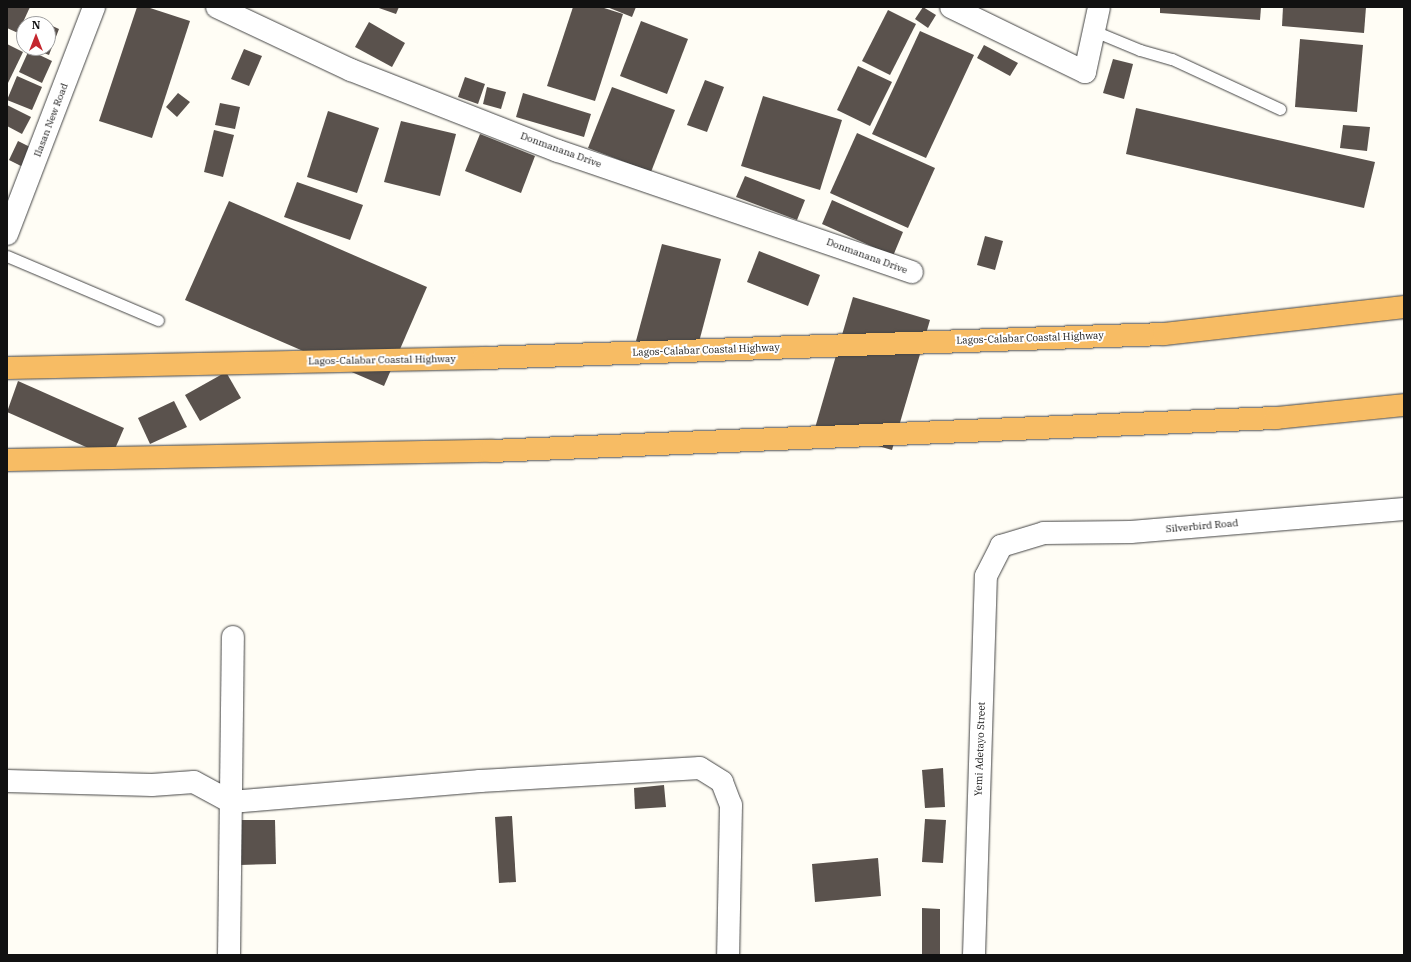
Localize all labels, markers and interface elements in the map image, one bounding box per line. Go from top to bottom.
north arrow [16,16,56,56]
text: N [32,18,40,32]
street label: Ilasan New Road [31,81,71,159]
street label: Donmanana Drive [519,130,603,170]
street label: Donmanana Drive [825,236,909,276]
street label: Lagos-Calabar Coastal Highway [956,329,1104,347]
street label: Lagos-Calabar Coastal Highway [632,341,780,359]
street label: Lagos-Calabar Coastal Highway [308,353,456,367]
street label: Silverbird Road [1165,517,1239,535]
street label: Yemi Adetayo Street [972,702,988,796]

